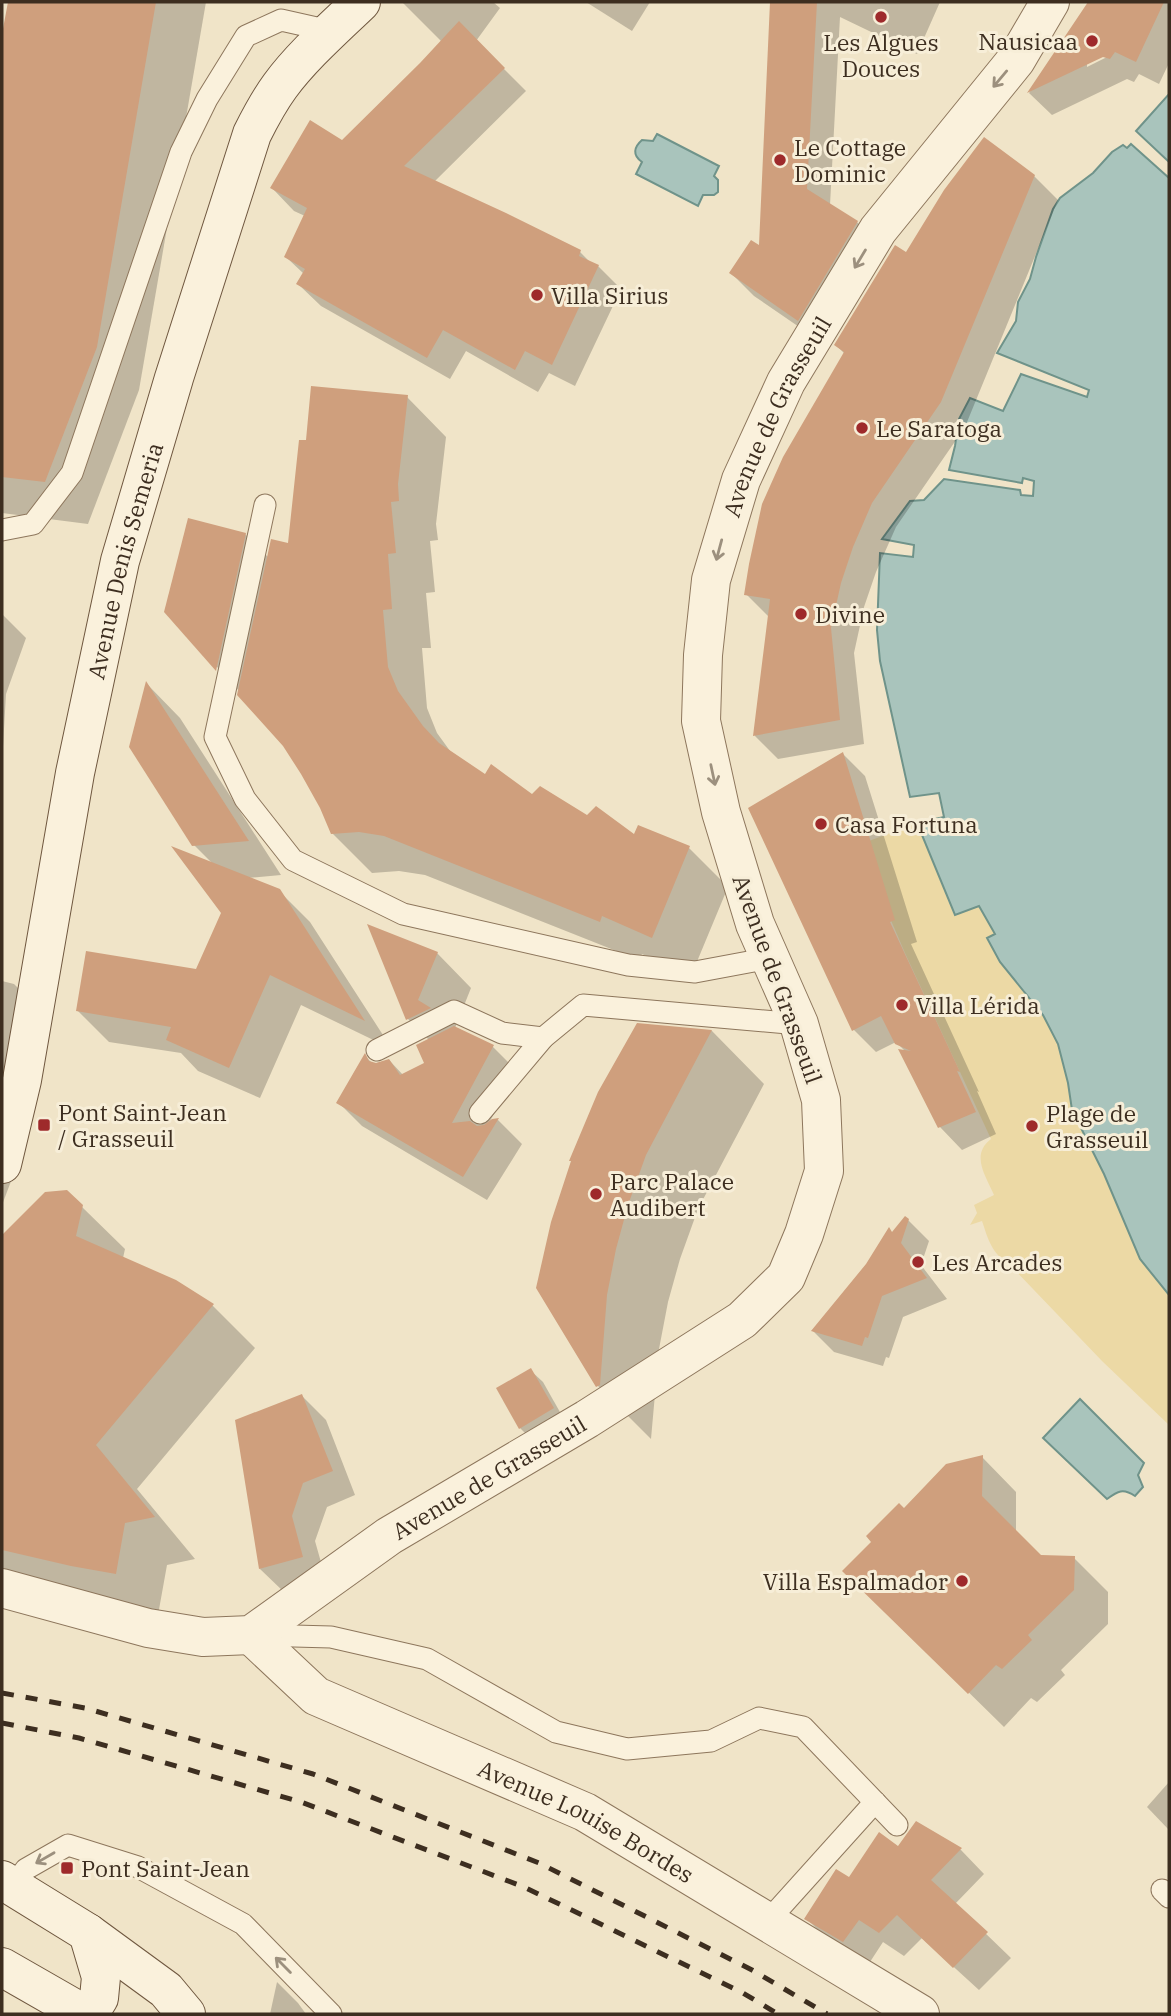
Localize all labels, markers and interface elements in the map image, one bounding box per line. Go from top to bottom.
marker: Les Algues Douces [873,9,889,25]
place label: Nausicaa [978,26,1078,56]
place label: Les Algues Douces [823,27,939,83]
marker: Nausicaa [1084,33,1100,49]
one-way arrow [992,70,1008,88]
place label: Le Cottage Dominic [794,132,906,188]
marker: Le Cottage Dominic [772,152,788,168]
one-way arrow [853,249,868,268]
place label: Villa Sirius [551,280,668,310]
marker: Villa Sirius [529,287,545,303]
street label: Avenue de Grasseuil [716,310,838,521]
place label: Le Saratoga [876,413,1002,443]
marker: Le Saratoga [854,420,870,436]
street label: Avenue Denis Semeria [80,439,169,682]
one-way arrow [712,539,725,561]
place label: Divine [815,599,885,629]
marker: Divine [793,606,809,622]
one-way arrow [707,763,720,786]
place label: Casa Fortuna [835,809,978,839]
marker: Casa Fortuna [813,816,829,832]
street label: Avenue de Grasseuil [726,870,830,1088]
place label: Villa Lérida [916,990,1040,1020]
marker: Villa Lérida [894,997,910,1013]
place label: Pont Saint-Jean / Grasseuil [58,1097,227,1153]
place label: Plage de Grasseuil [1046,1098,1148,1154]
marker: Pont Saint-Jean / Grasseuil [36,1117,52,1133]
marker: Plage de Grasseuil [1024,1118,1040,1134]
place label: Parc Palace Audibert [610,1166,734,1222]
marker: Parc Palace Audibert [588,1186,604,1202]
place label: Les Arcades [932,1247,1062,1277]
marker: Les Arcades [910,1254,926,1270]
street label: Avenue de Grasseuil [386,1408,591,1546]
place label: Villa Espalmador [763,1566,948,1596]
marker: Villa Espalmador [954,1573,970,1589]
street label: Avenue Louise Bordes [474,1753,699,1889]
one-way arrow [36,1851,56,1865]
place label: Pont Saint-Jean [81,1853,250,1883]
marker: Pont Saint-Jean [59,1860,75,1876]
one-way arrow [275,1957,292,1974]

